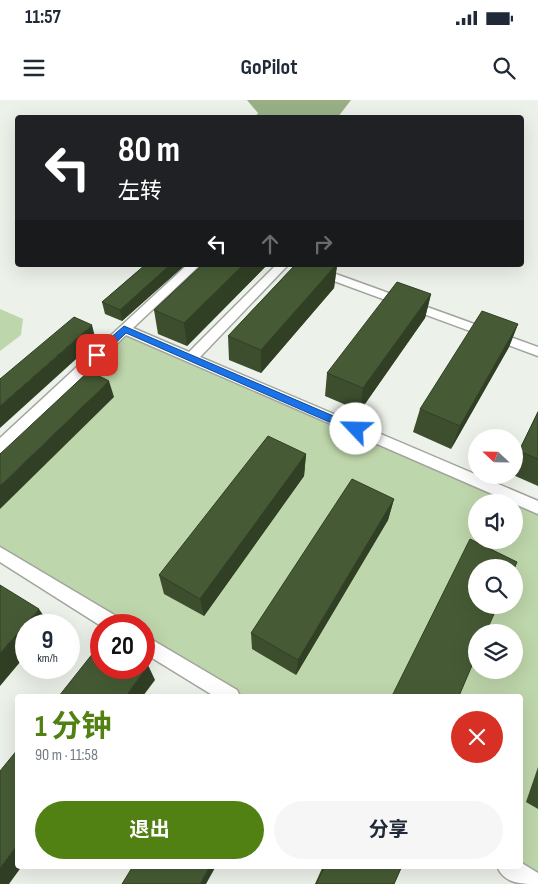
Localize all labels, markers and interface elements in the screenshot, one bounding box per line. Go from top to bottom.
text: 11:57 [25,6,61,29]
icon: menu [20,54,48,82]
text: GoPilot [241,54,297,81]
icon: search [490,54,518,82]
text: 80 m [118,129,180,172]
icon: left [35,135,100,200]
text: 左转 [118,178,162,205]
icon: left [203,230,231,258]
icon: ahead [256,230,284,258]
icon: right [309,230,337,258]
pin [76,334,118,376]
icon: arrive [83,341,111,369]
position arrow [329,402,381,454]
north arrow [468,429,522,484]
map controls [468,429,523,679]
button: sound [468,494,523,549]
button: search [468,559,523,614]
speed limit sign: 20 [90,614,155,679]
button: layers [468,624,523,679]
text: 9 [42,625,53,656]
text: km/h [37,651,58,666]
text: 1 分钟 [35,709,111,745]
button: close [451,711,503,763]
text: 90 m · 11:58 [35,746,98,765]
button: 退出 [35,801,264,859]
button: 分享 [274,801,503,859]

